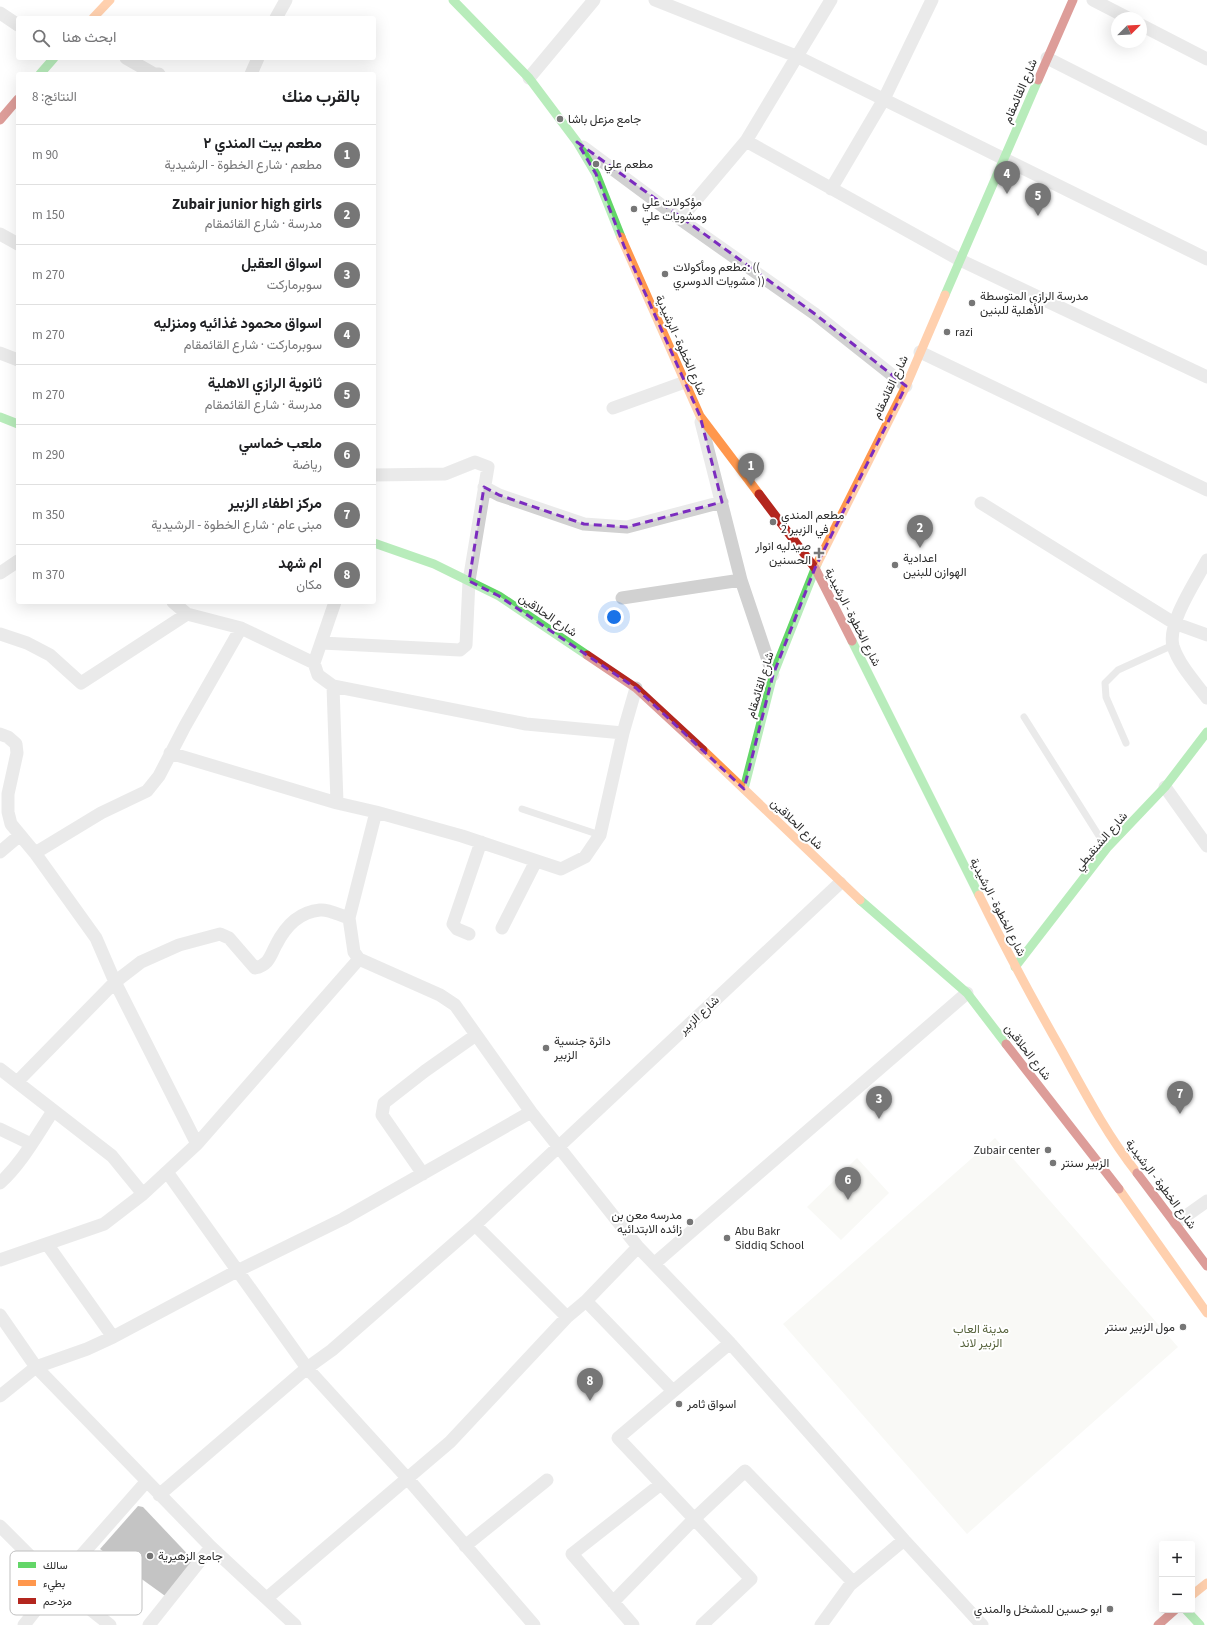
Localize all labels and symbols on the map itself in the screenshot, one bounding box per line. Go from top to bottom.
north arrow [1111,12,1147,48]
street label: شارع القائمقام [999,56,1042,126]
place label: جامع مزعل باشا [568,111,641,128]
marker: جامع مزعل باشا [555,114,565,124]
place label: مطعم علي [604,156,653,174]
marker: مطعم علي [591,159,601,169]
pin: 4 [994,161,1020,194]
pin: 5 [1025,183,1051,216]
place label: مؤكولات علي ومشويات علي [642,194,707,226]
marker: مؤكولات علي ومشويات علي [629,204,639,214]
place label: مطعم ومأكولات: (( مشويات الدوسري )) [673,259,765,291]
marker: مطعم ومأكولات: (( مشويات الدوسري )) [660,269,670,279]
place label: مدرسة الرازي المتوسطة الأهلية للبنين [980,288,1088,319]
street label: شارع الخطوة - الرشيدية [651,292,710,398]
marker: مدرسة الرازي المتوسطة الأهلية للبنين [967,298,977,308]
place label: razi [955,324,973,341]
marker: razi [942,327,952,337]
street label: شارع القائمقام [868,352,913,422]
pin: 1 [738,453,764,486]
place label: مطعم المندي 2 في الزبير [781,507,844,539]
pin: 2 [907,515,933,548]
marker: مطعم المندي 2 في الزبير [768,517,778,527]
place label: صيدليه انوار الحسنين [754,538,811,569]
marker: صيدليه انوار الحسنين [814,548,824,558]
place label: اعدادية الهوازن للبنين [903,550,967,581]
marker: اعدادية الهوازن للبنين [890,560,900,570]
street label: شارع الخطوة - الرشيدية [820,565,885,669]
street label: شارع الحلاقين [515,590,580,641]
your location [604,607,624,627]
street label: شارع القائمقام [742,650,779,720]
street label: شارع الحلاقين [767,795,827,854]
street label: شارع الشنقيطي [1071,808,1133,875]
street label: شارع الخطوة - الرشيدية [965,855,1030,959]
street label: شارع الزبير [675,992,723,1039]
street label: شارع الحلاقين [1000,1021,1055,1084]
place label: دائرة جنسية الزبير [553,1033,611,1064]
marker: دائرة جنسية الزبير [541,1043,551,1053]
pin: 7 [1167,1081,1193,1114]
pin: 3 [866,1086,892,1119]
street label: شارع الخطوة - الرشيدية [1121,1136,1200,1233]
place label: Zubair center [973,1142,1041,1159]
marker: Zubair center [1043,1145,1053,1155]
place label: الزبير سنتر [1060,1155,1109,1172]
marker: الزبير سنتر [1048,1158,1058,1168]
pin: 6 [835,1167,861,1200]
place label: مدرسه معن بن زائده الابتدائيه [611,1207,682,1238]
marker: مدرسه معن بن زائده الابتدائيه [685,1217,695,1227]
place label: Abu Bakr Siddiq School [735,1223,804,1254]
marker: Abu Bakr Siddiq School [722,1233,732,1243]
place label: مول الزبير سنتر [1104,1319,1175,1336]
park label: مدينة العاب الزبير لاند [953,1321,1009,1352]
marker: مول الزبير سنتر [1178,1322,1188,1332]
pin: 8 [577,1368,603,1401]
place label: اسواق ثامر [686,1396,736,1413]
marker: اسواق ثامر [674,1399,684,1409]
place label: جامع الزهيرية [158,1548,223,1565]
legend [10,1551,142,1615]
marker: جامع الزهيرية [145,1551,155,1561]
text: سالك [43,1558,68,1573]
text: بطيء [43,1576,65,1593]
text: مزدحم [43,1594,72,1609]
place label: ابو حسين للمشخل والمندي [974,1601,1102,1619]
marker: ابو حسين للمشخل والمندي [1105,1604,1115,1614]

